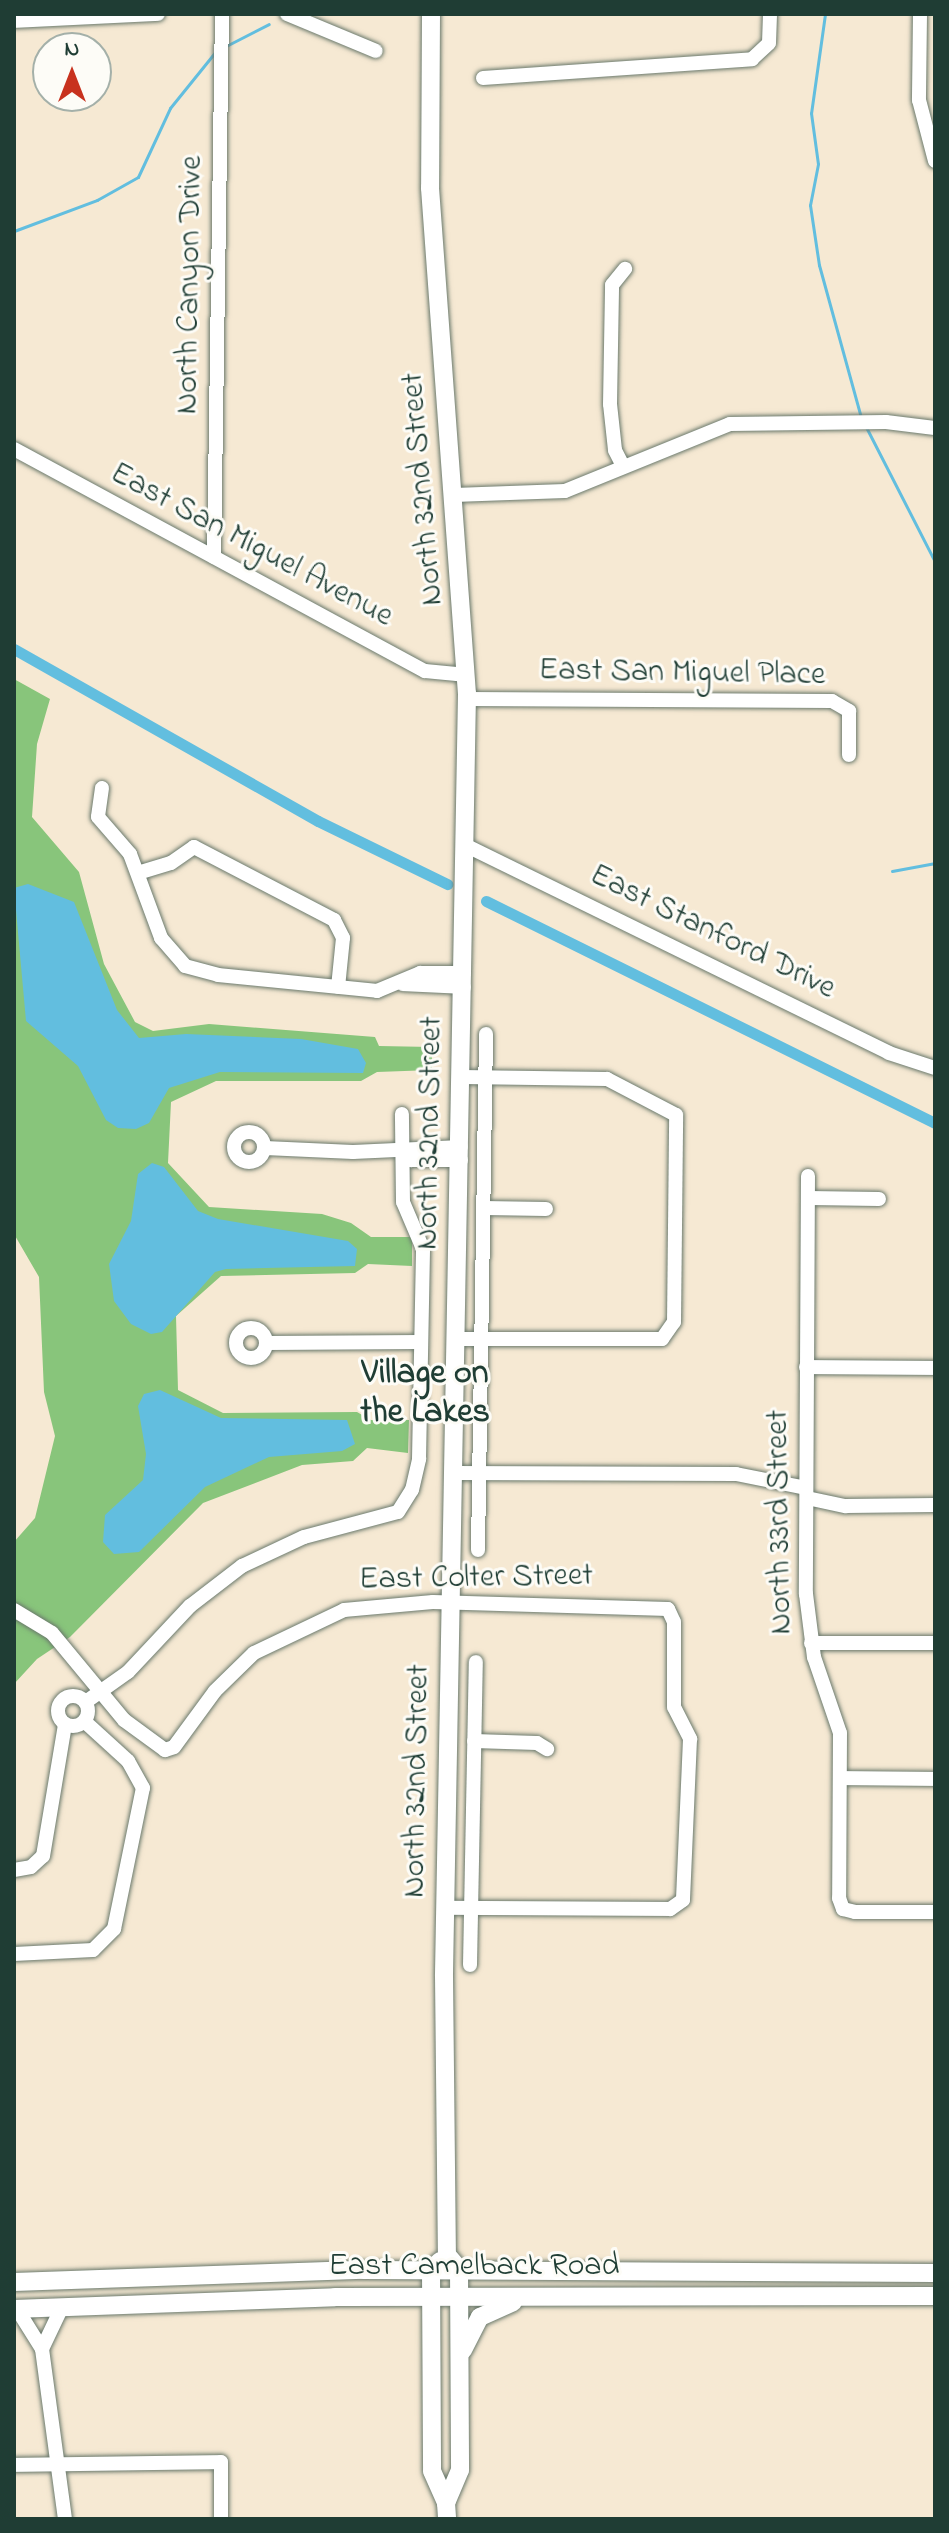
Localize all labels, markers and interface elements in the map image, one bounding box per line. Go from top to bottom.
north arrow [32,32,112,112]
text: N [65,34,79,66]
street label: North Canyon Drive [170,155,212,415]
street label: North 32nd Street [395,371,453,607]
street label: East San Miguel Avenue [103,455,399,637]
street label: East San Miguel Place [538,652,826,696]
street label: East Stanford Drive [583,857,841,1009]
street label: North 32nd Street [410,1016,452,1250]
district label: Village on the Lakes [360,1354,490,1434]
street label: North 33rd Street [760,1409,802,1635]
street label: East Colter Street [359,1558,593,1600]
street label: North 32nd Street [397,1664,439,1898]
street label: East Camelback Road [328,2248,620,2286]

